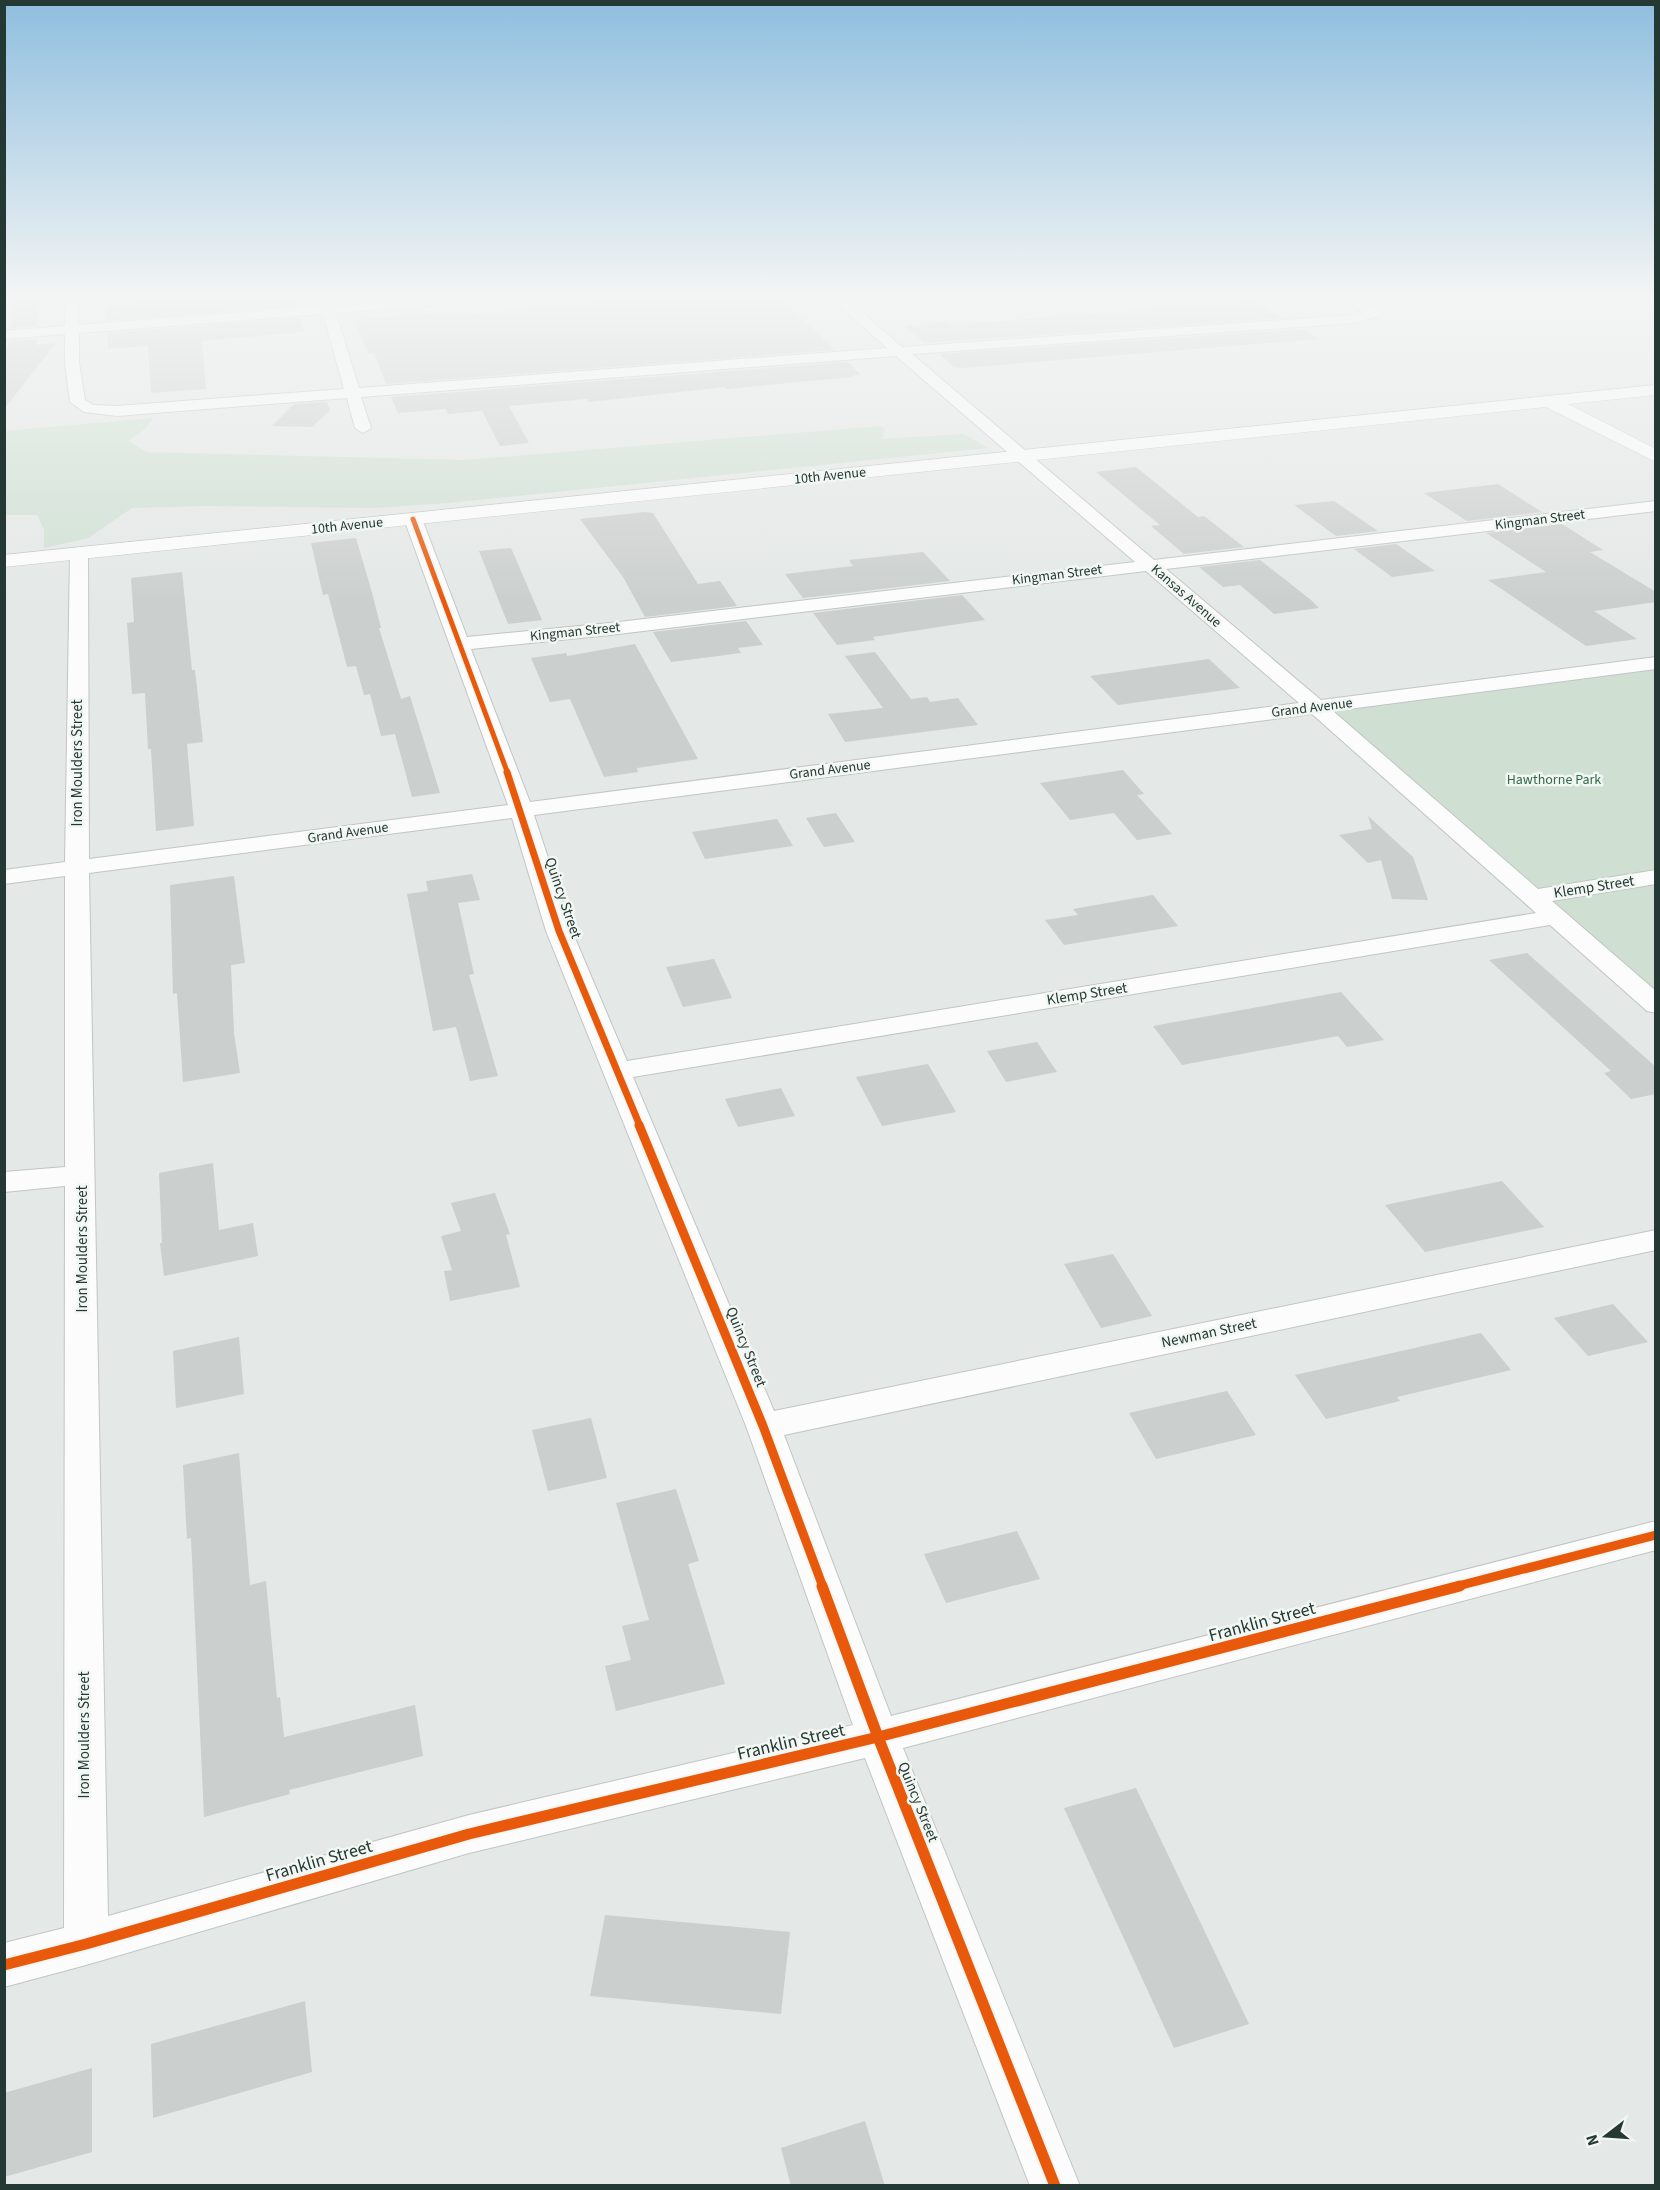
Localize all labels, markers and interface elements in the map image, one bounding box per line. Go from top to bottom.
street label: 10th Avenue [793,462,867,490]
street label: Kingman Street [1494,505,1586,535]
street label: 10th Avenue [310,512,384,540]
street label: Kingman Street [1011,560,1103,590]
street label: Kansas Avenue [1146,560,1226,632]
street label: Kingman Street [529,617,621,647]
street label: Grand Avenue [1270,693,1354,723]
street label: Iron Moulders Street [67,699,88,827]
street label: Grand Avenue [788,755,872,785]
park label: Hawthorne Park [1507,770,1601,790]
street label: Grand Avenue [306,817,390,849]
street label: Quincy Street [539,855,587,941]
street label: Klemp Street [1552,870,1636,904]
street label: Klemp Street [1045,977,1129,1011]
street label: Iron Moulders Street [72,1185,93,1313]
street label: Quincy Street [720,1304,772,1390]
street label: Newman Street [1159,1313,1259,1353]
street label: Franklin Street [1206,1596,1318,1648]
street label: Iron Moulders Street [74,1671,95,1799]
street label: Franklin Street [735,1717,847,1767]
street label: Quincy Street [892,1759,944,1845]
street label: Franklin Street [263,1834,375,1888]
north arrow [1576,2106,1636,2166]
text: N [1581,2132,1605,2148]

